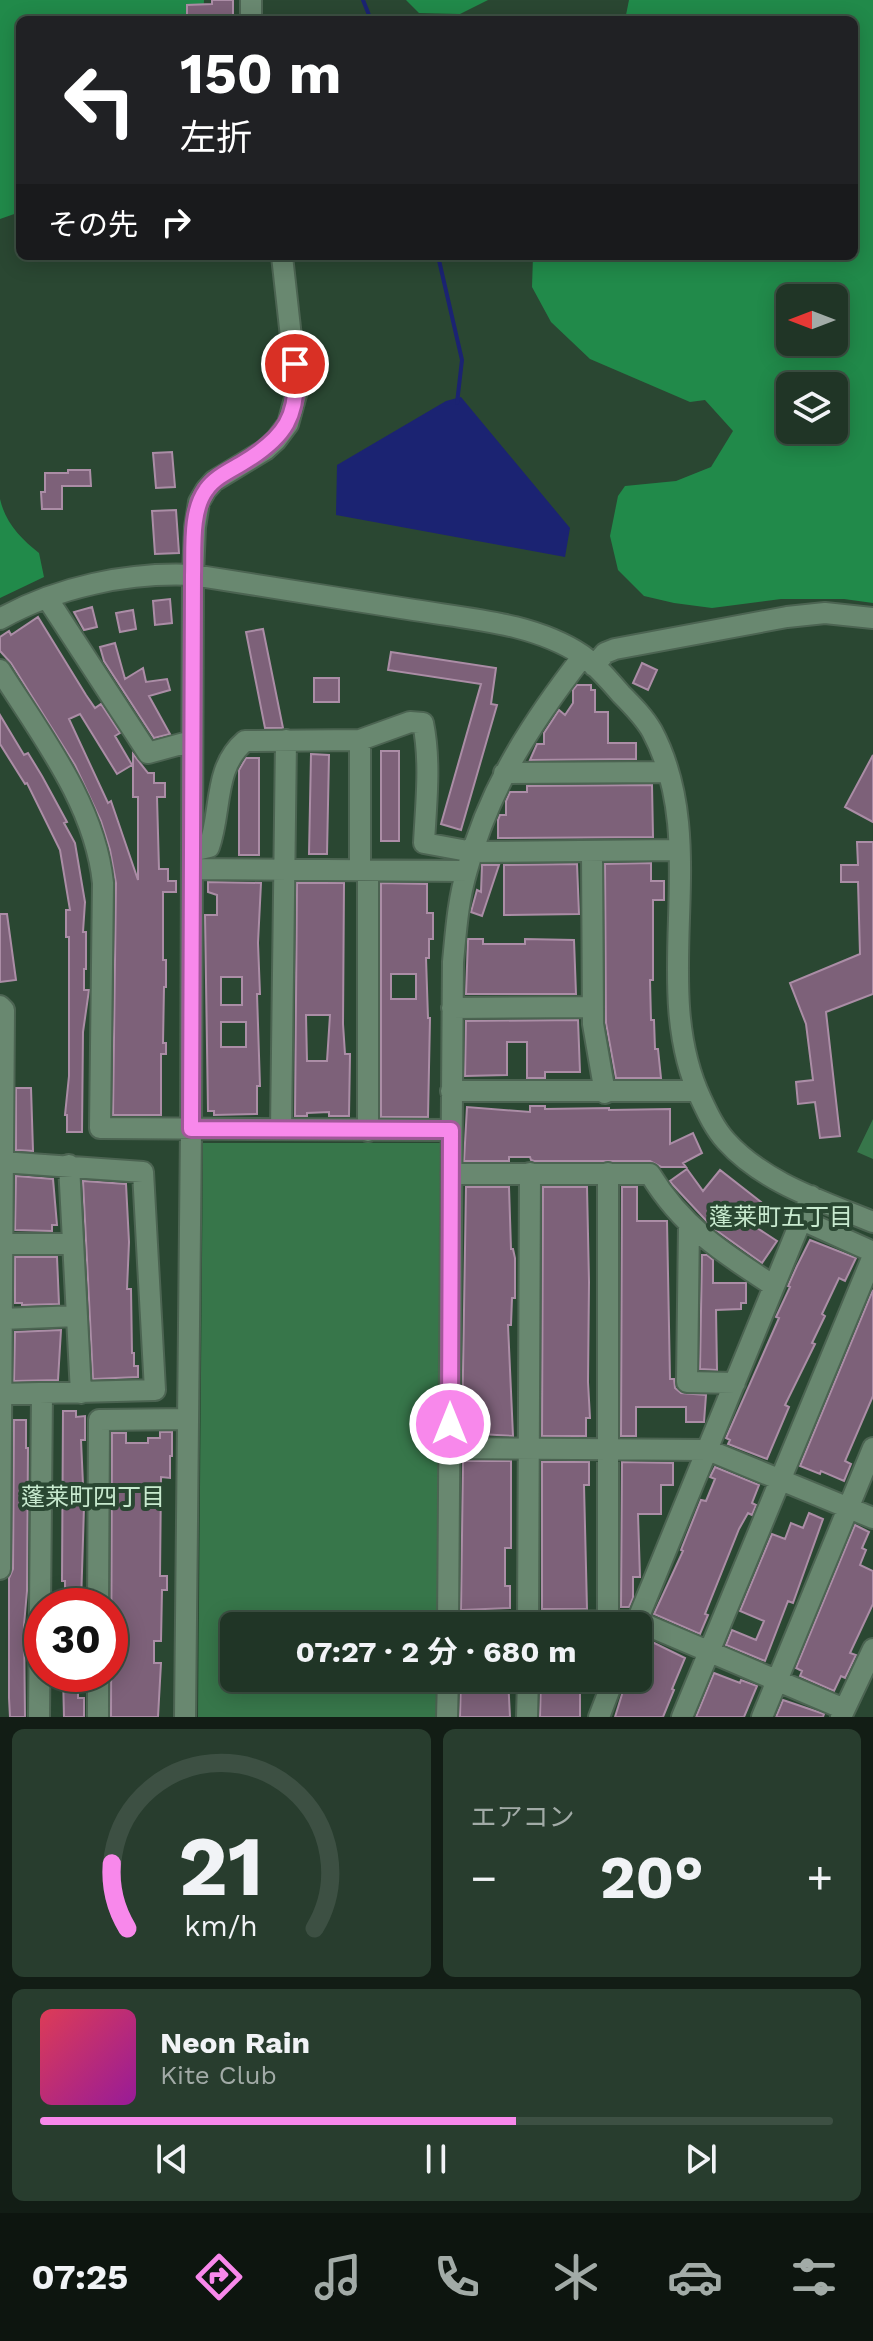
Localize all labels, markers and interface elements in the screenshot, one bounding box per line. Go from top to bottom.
text: 150 m [180,41,342,107]
icon: left [48,48,152,152]
text: 左折 [180,117,252,159]
icon: right [154,200,198,244]
text: その先 [48,207,138,242]
north arrow [776,284,848,356]
map controls [776,284,848,444]
pin [261,330,329,398]
icon: arrive [273,342,317,386]
button: layers [776,372,848,444]
district label: 蓬莱町五丁目 [709,1203,853,1231]
position arrow [408,1382,492,1466]
district label: 蓬莱町四丁目 [21,1483,165,1511]
speed limit sign: 30 [24,1588,128,1692]
text: 07:27 · 2 分 · 680 m [296,1634,576,1669]
text: エアコン [471,1802,575,1832]
text: 21 [179,1818,264,1915]
text: 20° [600,1842,704,1913]
text: − [471,1852,497,1904]
text: + [806,1852,833,1904]
text: km/h [184,1909,258,1943]
text: Neon Rain [160,2025,310,2060]
text: Kite Club [160,2060,277,2090]
icon: previous [150,2137,194,2181]
icon: pause [414,2137,458,2181]
icon: next [679,2137,723,2181]
icon: directions [191,2249,247,2305]
icon: music [310,2249,366,2305]
icon: phone [429,2249,485,2305]
icon: climate [548,2249,604,2305]
icon: car [667,2249,723,2305]
icon: filters [786,2249,842,2305]
text: 07:25 [31,2256,128,2298]

